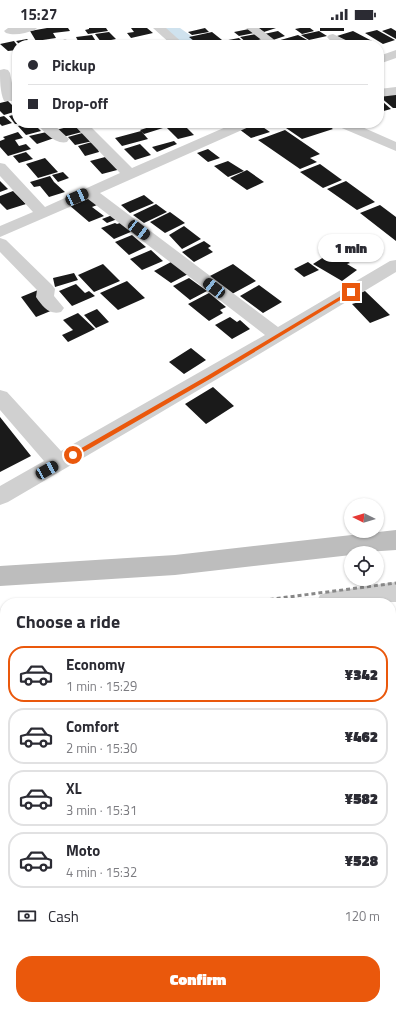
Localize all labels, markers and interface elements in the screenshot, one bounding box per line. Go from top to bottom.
text: 15:27 [20,3,57,26]
text: Pickup [52,54,96,77]
text: Drop-off [52,92,108,115]
car [64,187,90,207]
car [126,218,152,242]
callout: 1 min [318,234,384,262]
text: 1 min [335,238,367,258]
car [201,276,227,300]
route end [342,283,360,301]
route start [64,446,82,464]
car [34,459,60,481]
north arrow [344,498,384,538]
map controls [344,498,384,586]
button: locate [344,546,384,586]
text: Choose a ride [16,608,120,635]
text: Economy [66,653,125,676]
icon: car [18,656,54,692]
text: ¥342 [345,663,378,686]
text: 1 min · 15:29 [66,676,137,696]
text: Comfort [66,715,119,738]
icon: car [18,718,54,754]
text: ¥462 [345,725,378,748]
text: 2 min · 15:30 [66,738,137,758]
text: XL [66,777,82,800]
icon: car [18,780,54,816]
text: ¥582 [345,787,378,810]
text: 3 min · 15:31 [66,800,137,820]
text: Moto [66,839,100,862]
icon: car [18,842,54,878]
text: ¥528 [345,849,378,872]
text: 4 min · 15:32 [66,862,137,882]
icon: cash [16,905,38,927]
text: Cash [48,905,79,928]
text: 120 m [344,906,380,926]
button: Confirm [16,956,380,1002]

